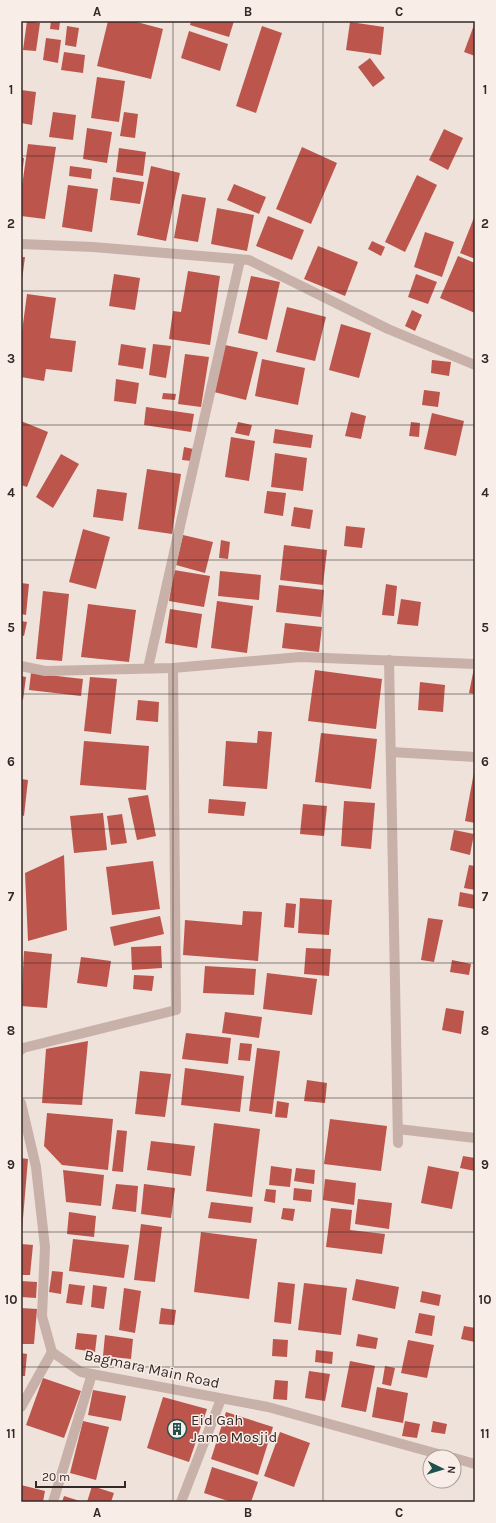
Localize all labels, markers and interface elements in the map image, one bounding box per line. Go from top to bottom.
text: A [93,4,101,19]
text: B [244,4,252,19]
text: C [395,4,403,19]
text: 1 [9,82,13,97]
text: 1 [483,82,487,97]
text: 2 [7,216,15,231]
text: 2 [481,216,489,231]
text: 3 [7,351,15,366]
text: 3 [481,351,489,366]
text: 4 [7,485,15,500]
text: 4 [481,485,489,500]
text: 5 [7,620,15,635]
text: 5 [481,620,489,635]
text: 6 [7,754,15,769]
text: 6 [481,754,489,769]
text: 7 [8,889,15,904]
text: 7 [482,889,489,904]
text: 8 [7,1023,15,1038]
text: 8 [481,1023,489,1038]
text: 9 [7,1157,15,1172]
text: 9 [481,1157,489,1172]
text: 10 [5,1292,17,1307]
text: 10 [479,1292,491,1307]
street label: Bagmara Main Road [83,1346,221,1392]
place label: Eid Gah Jame Mosjid [191,1411,277,1446]
building icon: Eid Gah Jame Mosjid [166,1418,188,1440]
text: 11 [6,1426,16,1441]
text: 11 [480,1426,490,1441]
north arrow [422,1449,462,1489]
scale bar [36,1463,125,1489]
text: N [445,1465,458,1474]
text: 20 m [42,1470,70,1484]
text: A [93,1505,101,1520]
text: B [244,1505,252,1520]
text: C [395,1505,403,1520]

